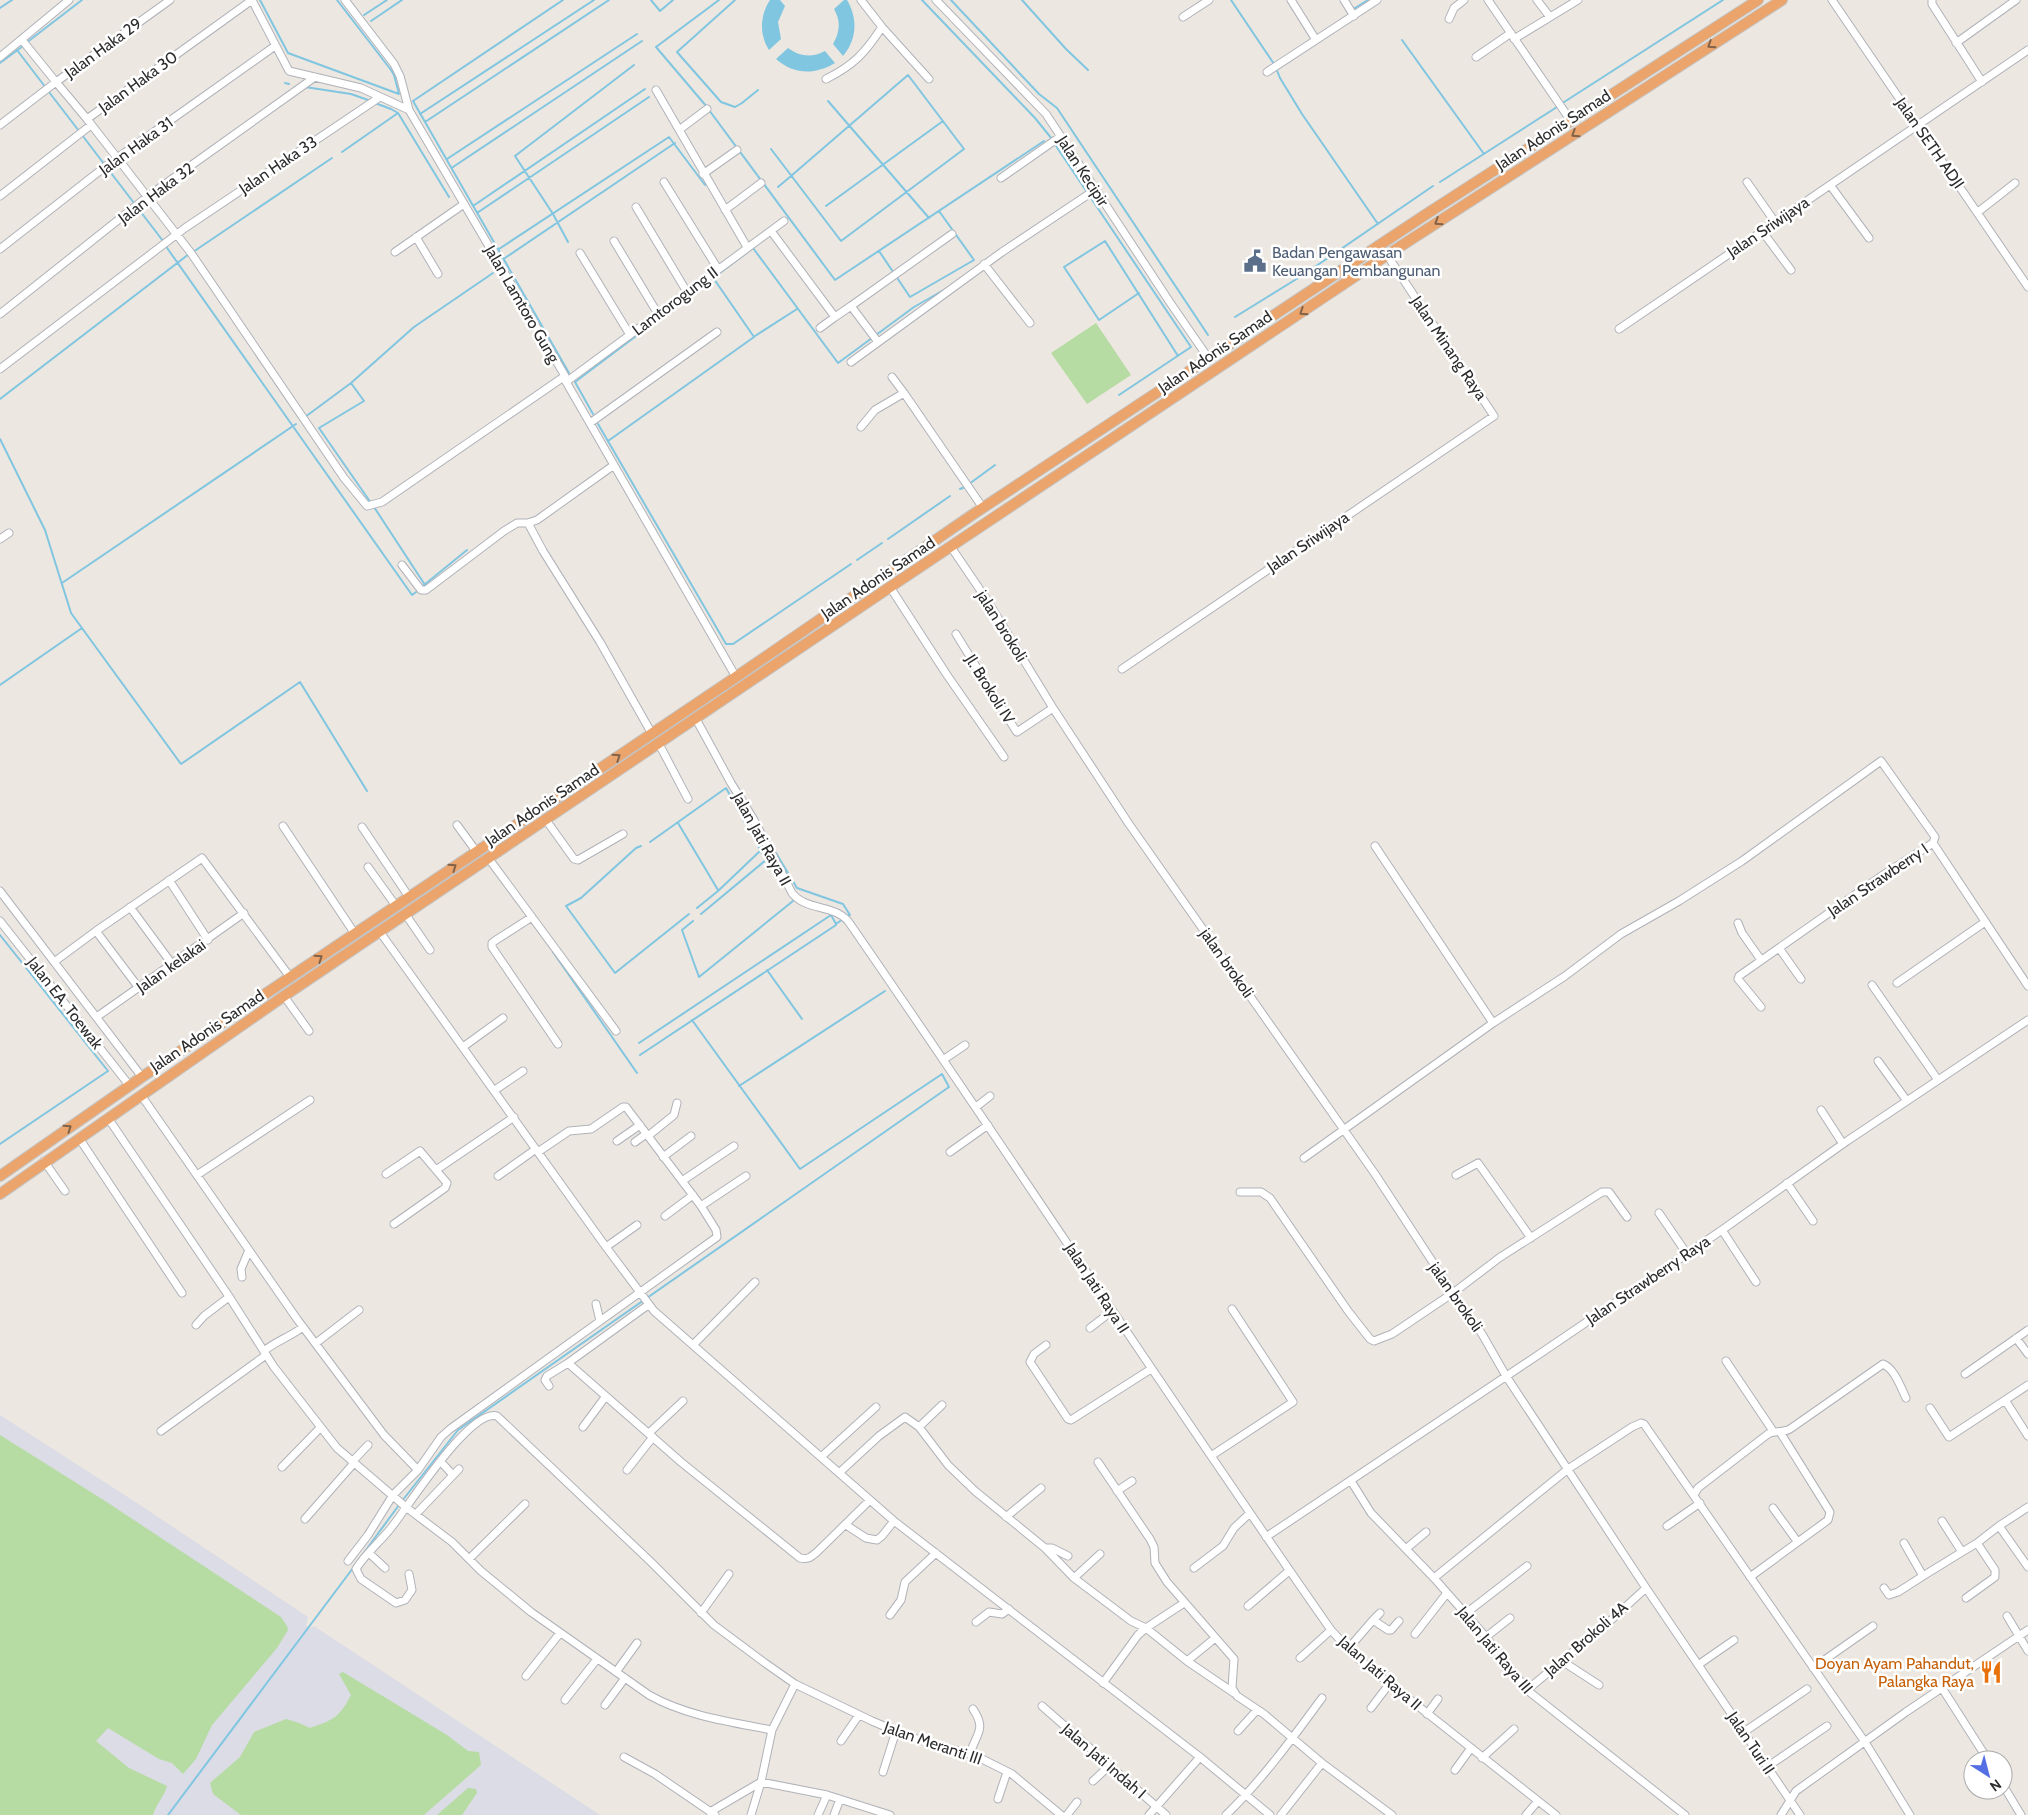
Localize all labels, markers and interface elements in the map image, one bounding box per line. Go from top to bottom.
street label: Jalan Haka 29 [60,14,145,83]
one-way arrow [1707,39,1717,48]
street label: Jalan Haka 30 [94,47,181,117]
street label: Jalan Adonis Samad [1491,86,1614,175]
street label: Jalan SETH ADJI [1891,93,1968,192]
street label: Jalan Haka 31 [95,113,177,180]
one-way arrow [1571,127,1580,137]
street label: Jalan Kecipir [1053,131,1113,211]
street label: Jalan Haka 33 [235,132,321,199]
street label: Jalan Haka 32 [114,158,198,228]
street label: Jalan Sriwijaya [1723,192,1813,262]
one-way arrow [1435,216,1444,225]
street label: Jalan Lamtoro Gung [480,241,564,367]
place label: Badan Pengawasan Keuangan Pembangunan [1272,243,1441,280]
public building icon: Badan Pengawasan Keuangan Pembangunan [1242,248,1268,274]
street label: Lamtorogung II [628,263,722,339]
street label: Jalan Minang Raya [1407,291,1491,404]
one-way arrow [1299,306,1309,315]
street label: Jalan Adonis Samad [1154,307,1276,398]
street label: Jalan Sriwijaya [1263,507,1353,577]
street label: Jalan Adonis Samad [817,533,939,624]
street label: jalan brokoli [972,586,1031,665]
street label: Jl. Brokoli IV [961,650,1019,727]
one-way arrow [611,754,621,763]
street label: Jalan Adonis Samad [481,760,603,851]
street label: Jalan Jati Raya II [728,788,795,889]
street label: Jalan Strawberry I [1823,839,1932,921]
one-way arrow [447,864,457,873]
street label: jalan brokoli [1196,924,1258,1001]
street label: Jalan kelakai [132,935,209,997]
street label: Jalan EA. Toewak [22,952,107,1054]
one-way arrow [313,955,322,964]
street label: Jalan Adonis Samad [146,986,268,1077]
one-way arrow [63,1125,72,1134]
street label: Jalan Strawberry Raya [1582,1231,1714,1329]
street label: Jalan Jati Raya II [1060,1238,1133,1337]
street label: jalan brokoli [1425,1258,1487,1335]
street label: Jalan Brokoli 4A [1540,1598,1632,1681]
street label: Jalan Jati Raya III [1452,1602,1537,1697]
street label: Jalan Jati Raya II [1334,1631,1425,1714]
place label: Doyan Ayam Pahandut, Palangka Raya [1815,1654,1974,1691]
restaurant icon: Doyan Ayam Pahandut, Palangka Raya [1978,1659,2004,1685]
street label: Jalan Turi II [1723,1707,1779,1778]
street label: Jalan Meranti III [880,1717,985,1769]
street label: Jalan Jati Indah I [1057,1719,1150,1803]
north arrow [1963,1750,2013,1800]
text: N [1986,1775,2005,1796]

